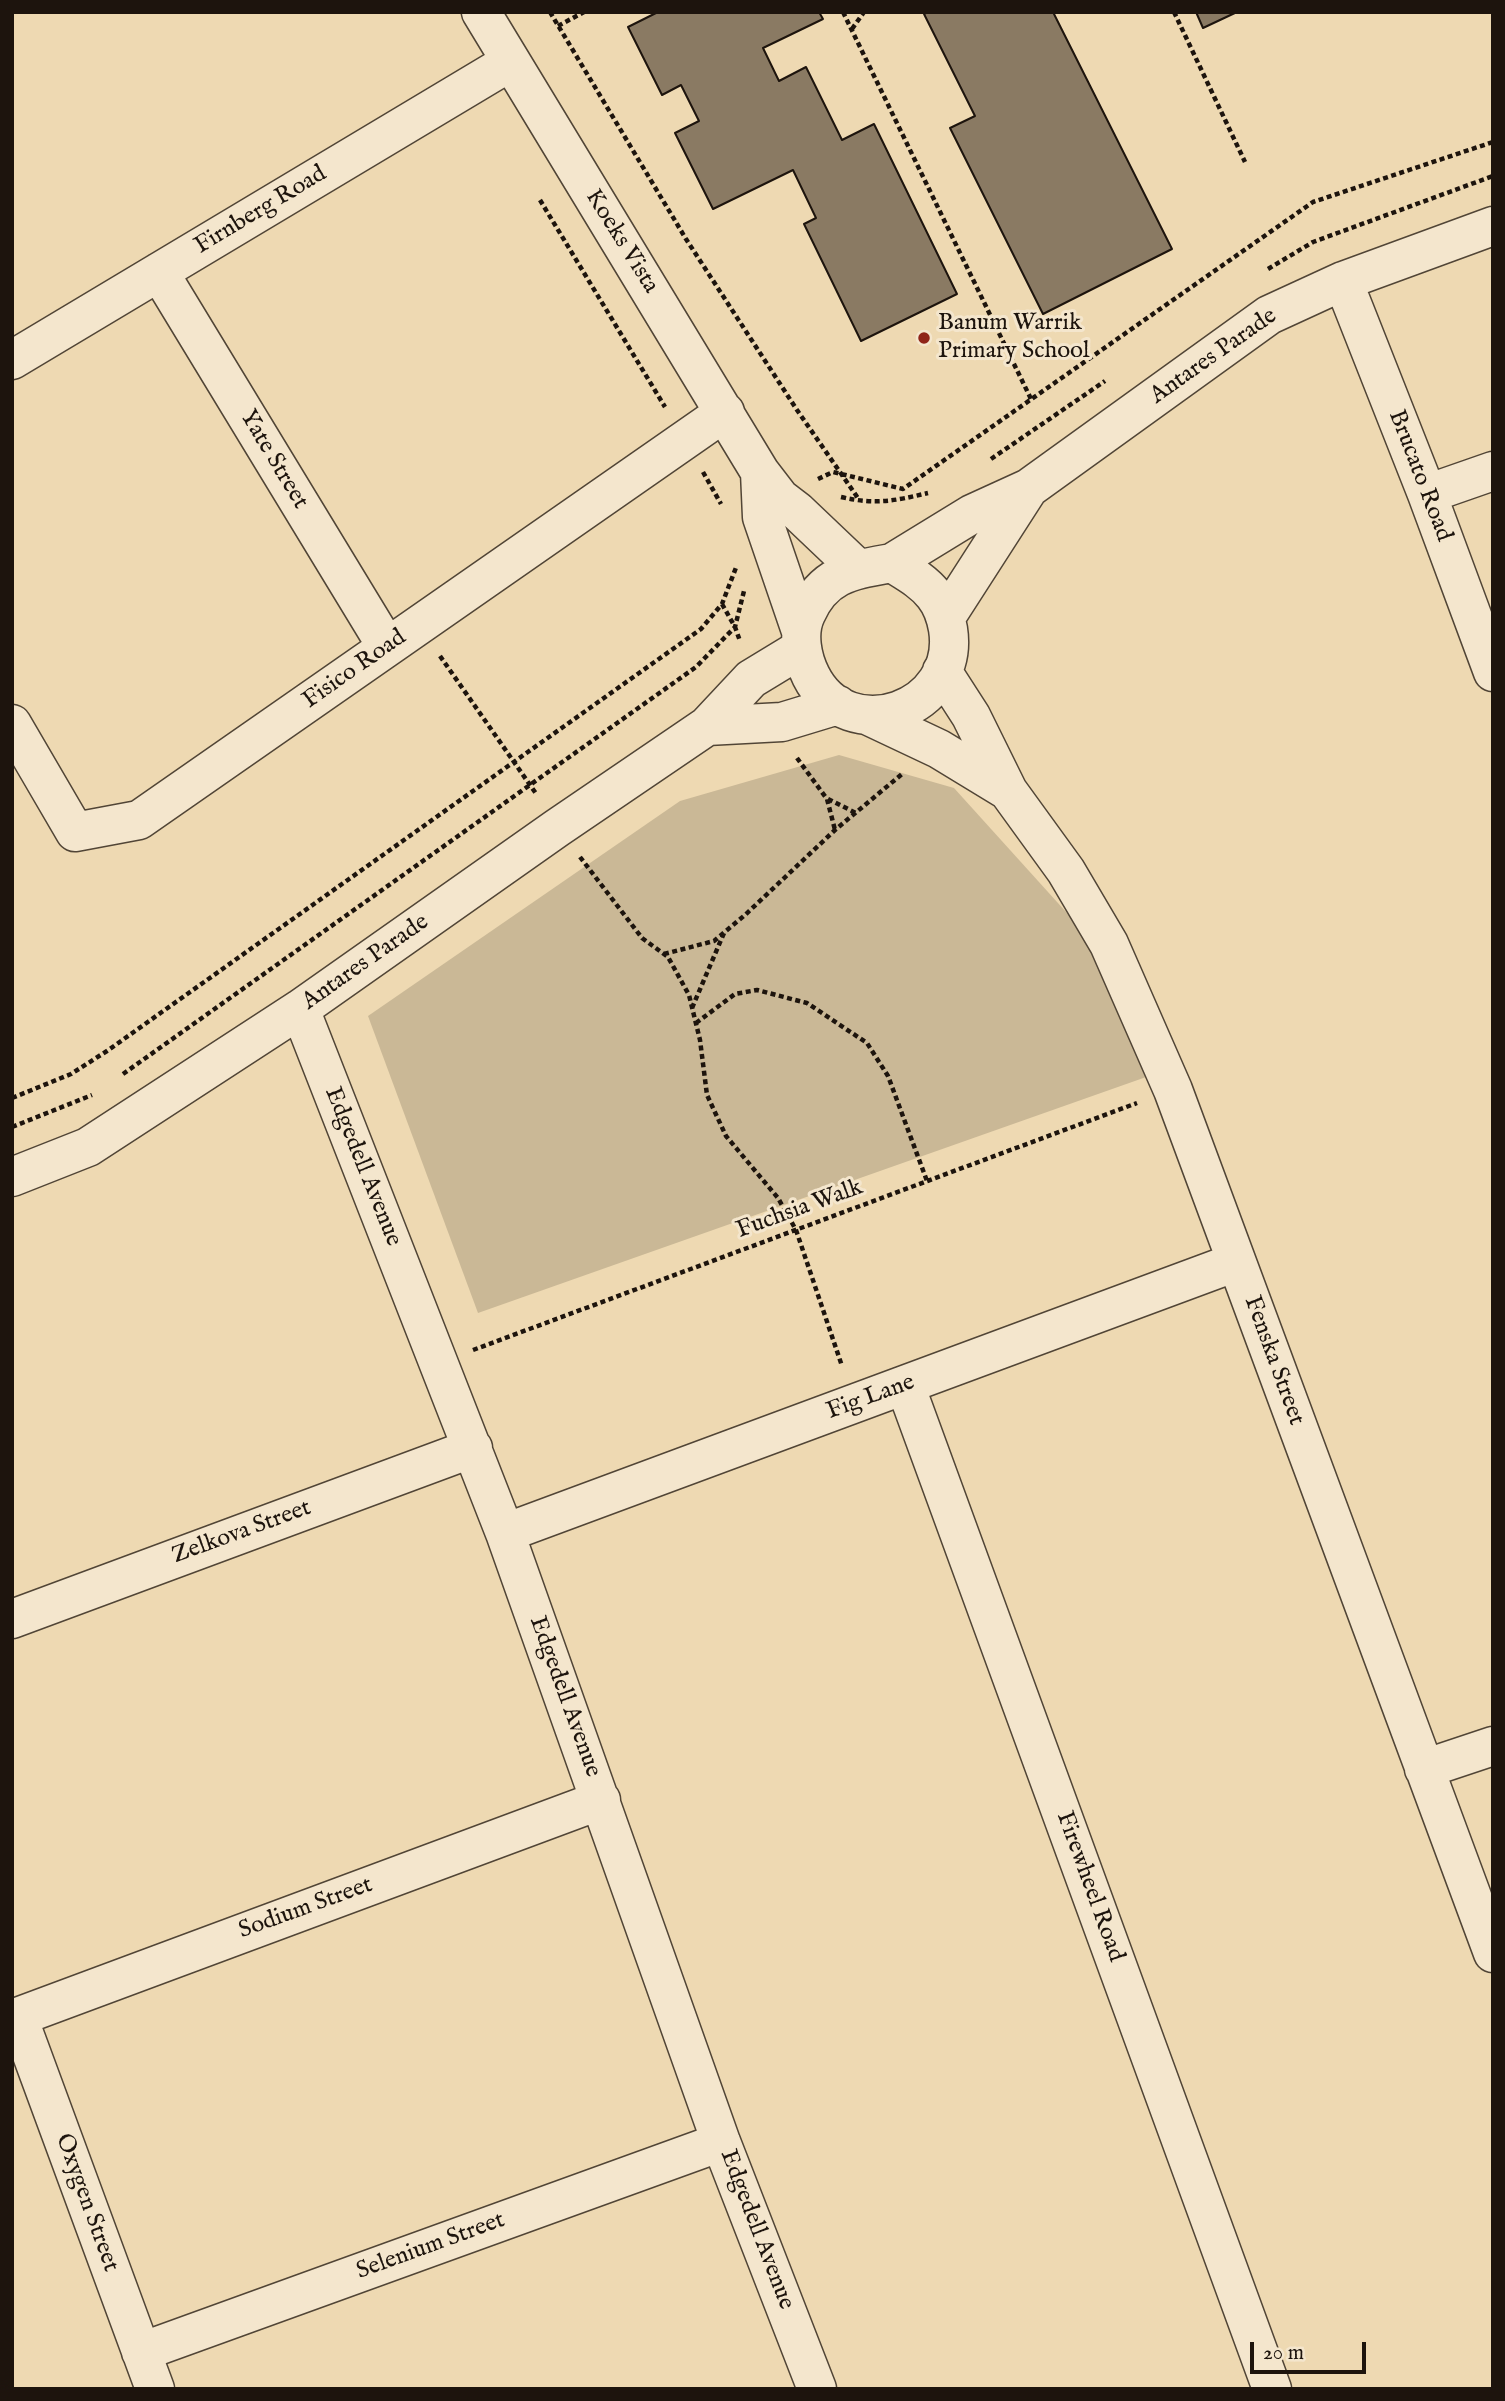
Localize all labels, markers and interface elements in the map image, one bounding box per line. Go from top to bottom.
street label: Firnberg Road [190,160,332,262]
street label: Koeks Vista [578,185,664,299]
street label: Antares Parade [1145,303,1283,411]
place label: Banum Warrik Primary School [938,310,1090,366]
marker: Banum Warrik Primary School [916,330,932,346]
street label: Yate Street [232,405,314,515]
street label: Brucato Road [1381,406,1457,546]
street label: Fisico Road [298,624,412,716]
street label: Antares Parade [297,909,435,1017]
street label: Edgedell Avenue [317,1083,407,1251]
street label: Fuchsia Walk [733,1174,867,1246]
street label: Fenska Street [1236,1292,1310,1430]
street label: Fig Lane [823,1369,919,1427]
street label: Zelkova Street [169,1495,315,1571]
street label: Edgedell Avenue [522,1613,606,1781]
street label: Firewheel Road [1048,1808,1130,1966]
street label: Sodium Street [235,1871,377,1947]
street label: Oxygen Street [48,2130,124,2276]
street label: Edgedell Avenue [712,2146,800,2314]
street label: Selenium Street [353,2207,509,2287]
scale bar [1253,2328,1368,2372]
text: 20 m [1263,2340,1304,2367]

